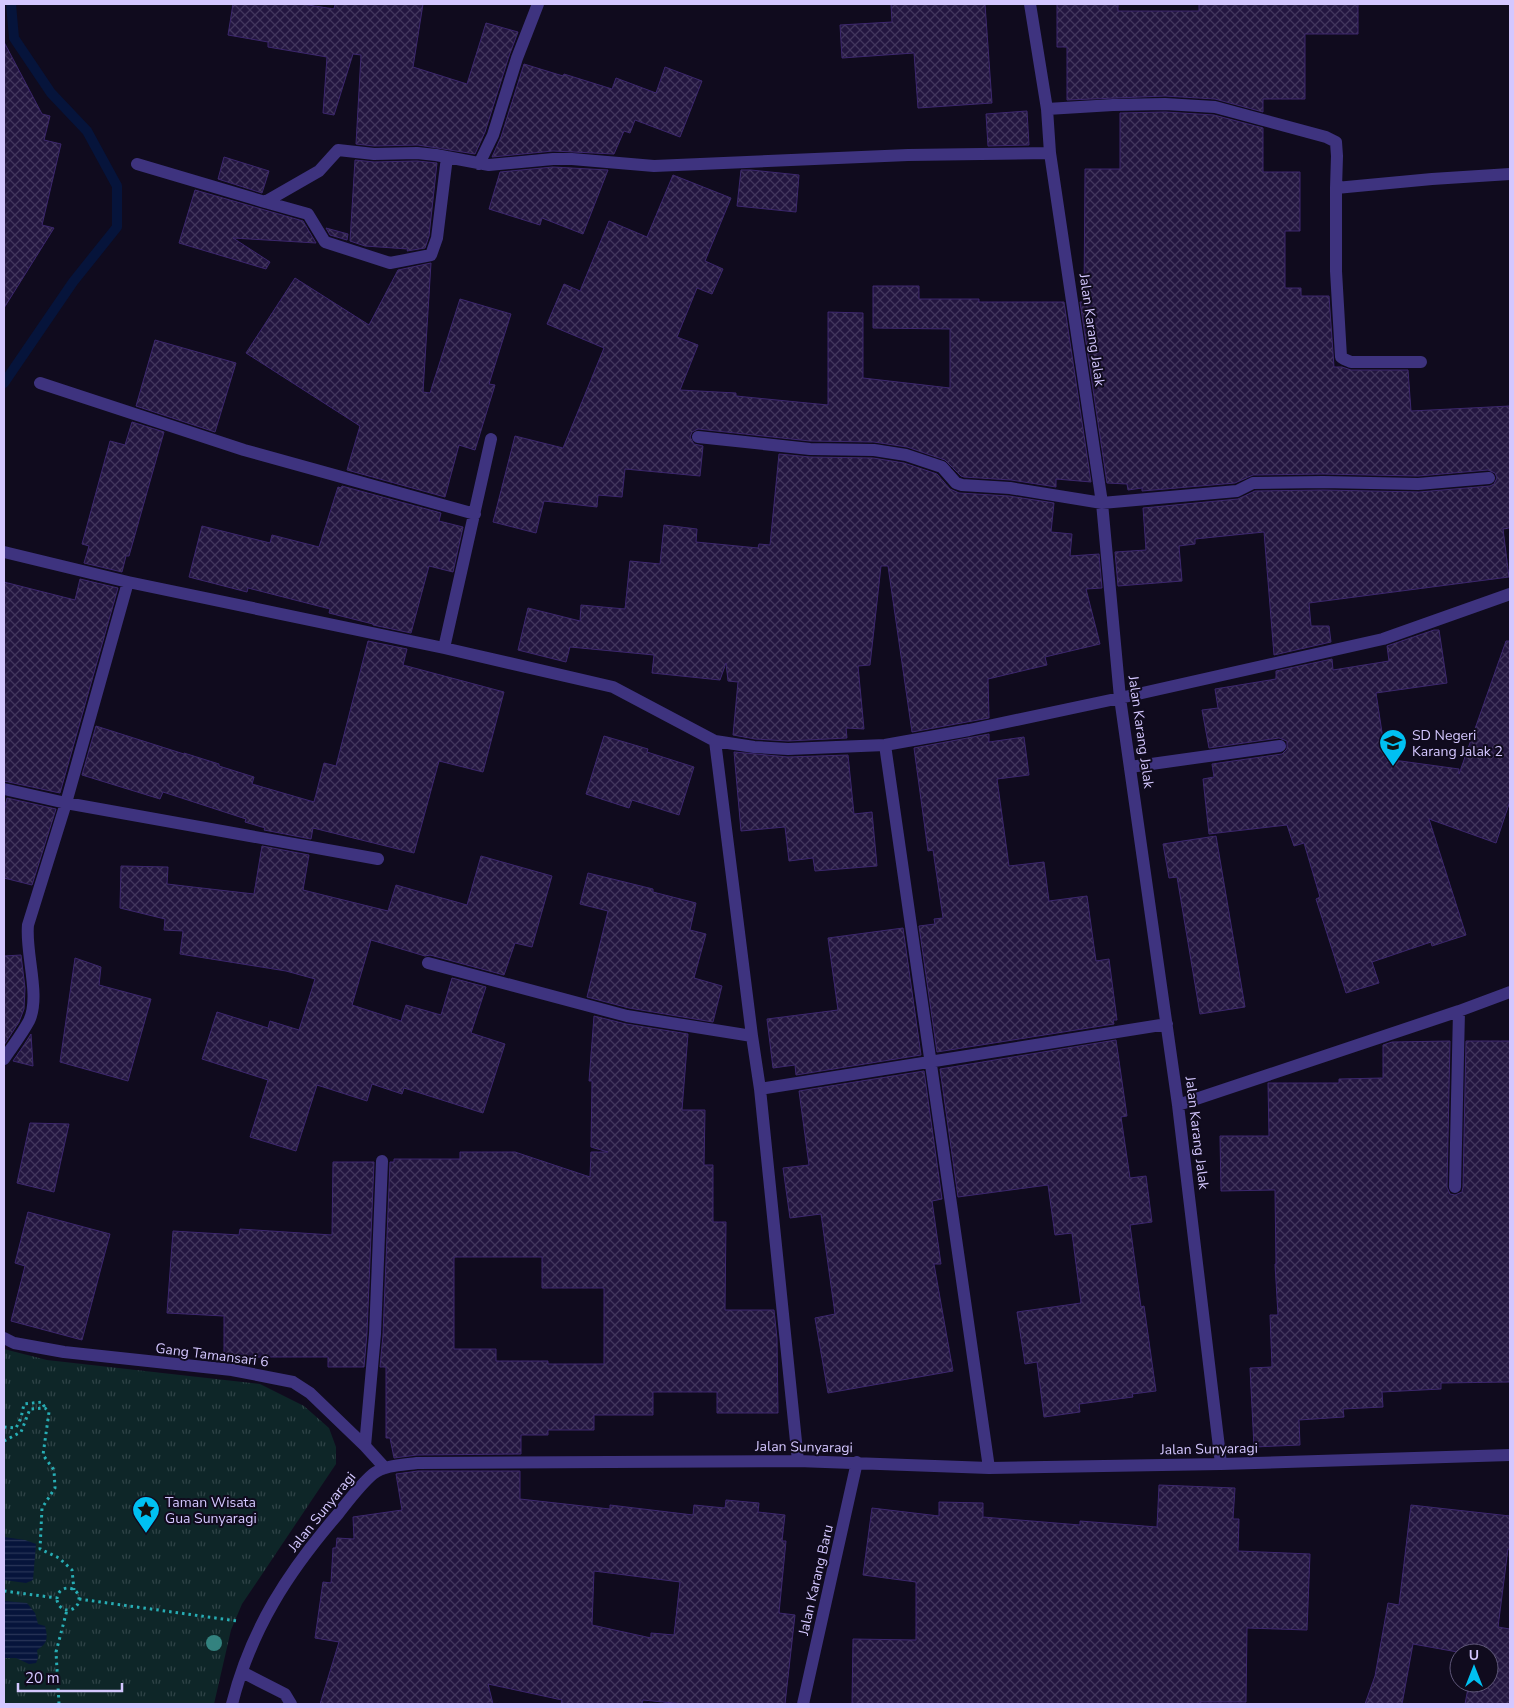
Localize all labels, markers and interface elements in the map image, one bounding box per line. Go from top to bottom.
street label: Jalan Karang Jalak [1075,271,1109,389]
street label: Jalan Karang Jalak [1124,673,1158,791]
place label: SD Negeri Karang Jalak 2 [1412,726,1503,761]
school or university icon: SD Negeri Karang Jalak 2 [1378,728,1408,767]
street label: Jalan Karang Jalak [1181,1074,1213,1192]
street label: Gang Tamansari 6 [154,1339,270,1371]
street label: Jalan Sunyaragi [754,1437,853,1457]
street label: Jalan Sunyaragi [1159,1439,1258,1459]
street label: Jalan Sunyaragi [283,1468,360,1557]
place label: Taman Wisata Gua Sunyaragi [165,1493,257,1528]
place icon: Taman Wisata Gua Sunyaragi [131,1495,161,1534]
street label: Jalan Karang Baru [794,1523,838,1638]
north arrow [1449,1643,1499,1693]
text: U [1469,1646,1479,1665]
scale bar [18,1660,121,1692]
text: 20 m [25,1668,60,1688]

